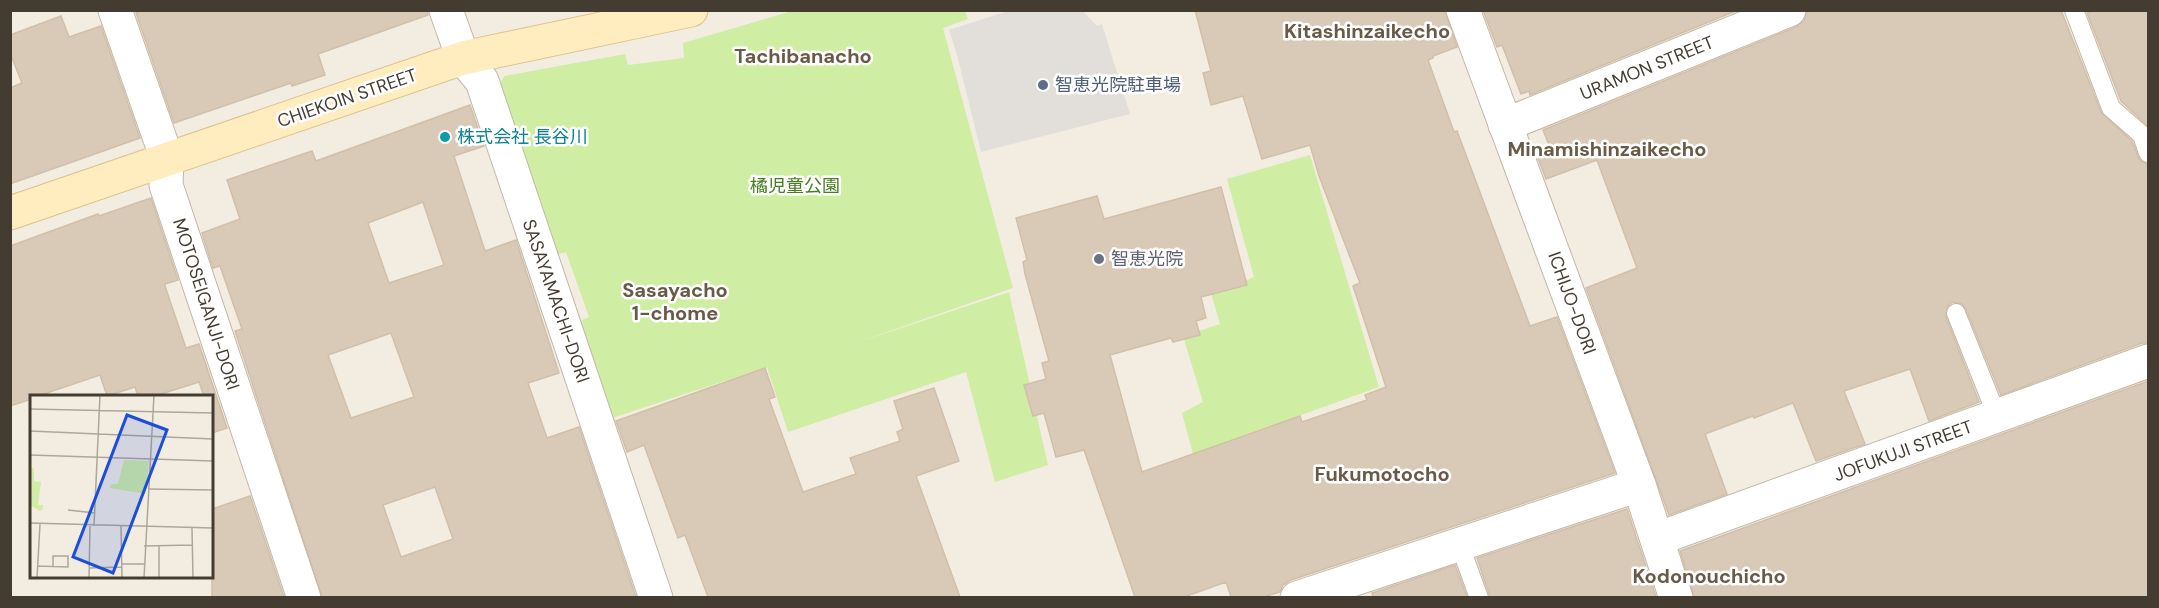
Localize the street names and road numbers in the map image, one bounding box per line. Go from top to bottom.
street label: URAMON STREET [1577,30,1717,106]
street label: CHIEKOIN STREET [274,63,420,133]
street label: MOTOSEIGANJI-DORI [167,215,245,393]
street label: SASAYAMACHI-DORI [517,216,595,386]
street label: ICHIJO-DORI [1542,248,1602,358]
street label: JOFUKUJI STREET [1830,415,1976,487]

